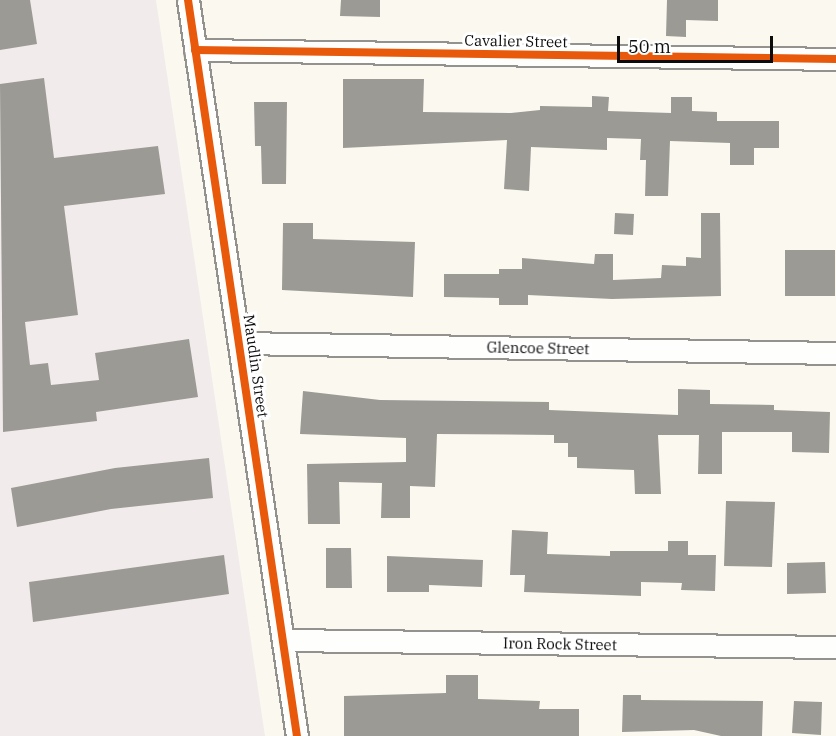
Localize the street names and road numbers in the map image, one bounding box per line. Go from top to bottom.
street label: Cavalier Street [464,31,568,51]
street label: Maudlin Street [240,313,272,419]
street label: Glencoe Street [486,338,590,358]
street label: Iron Rock Street [503,634,617,654]

